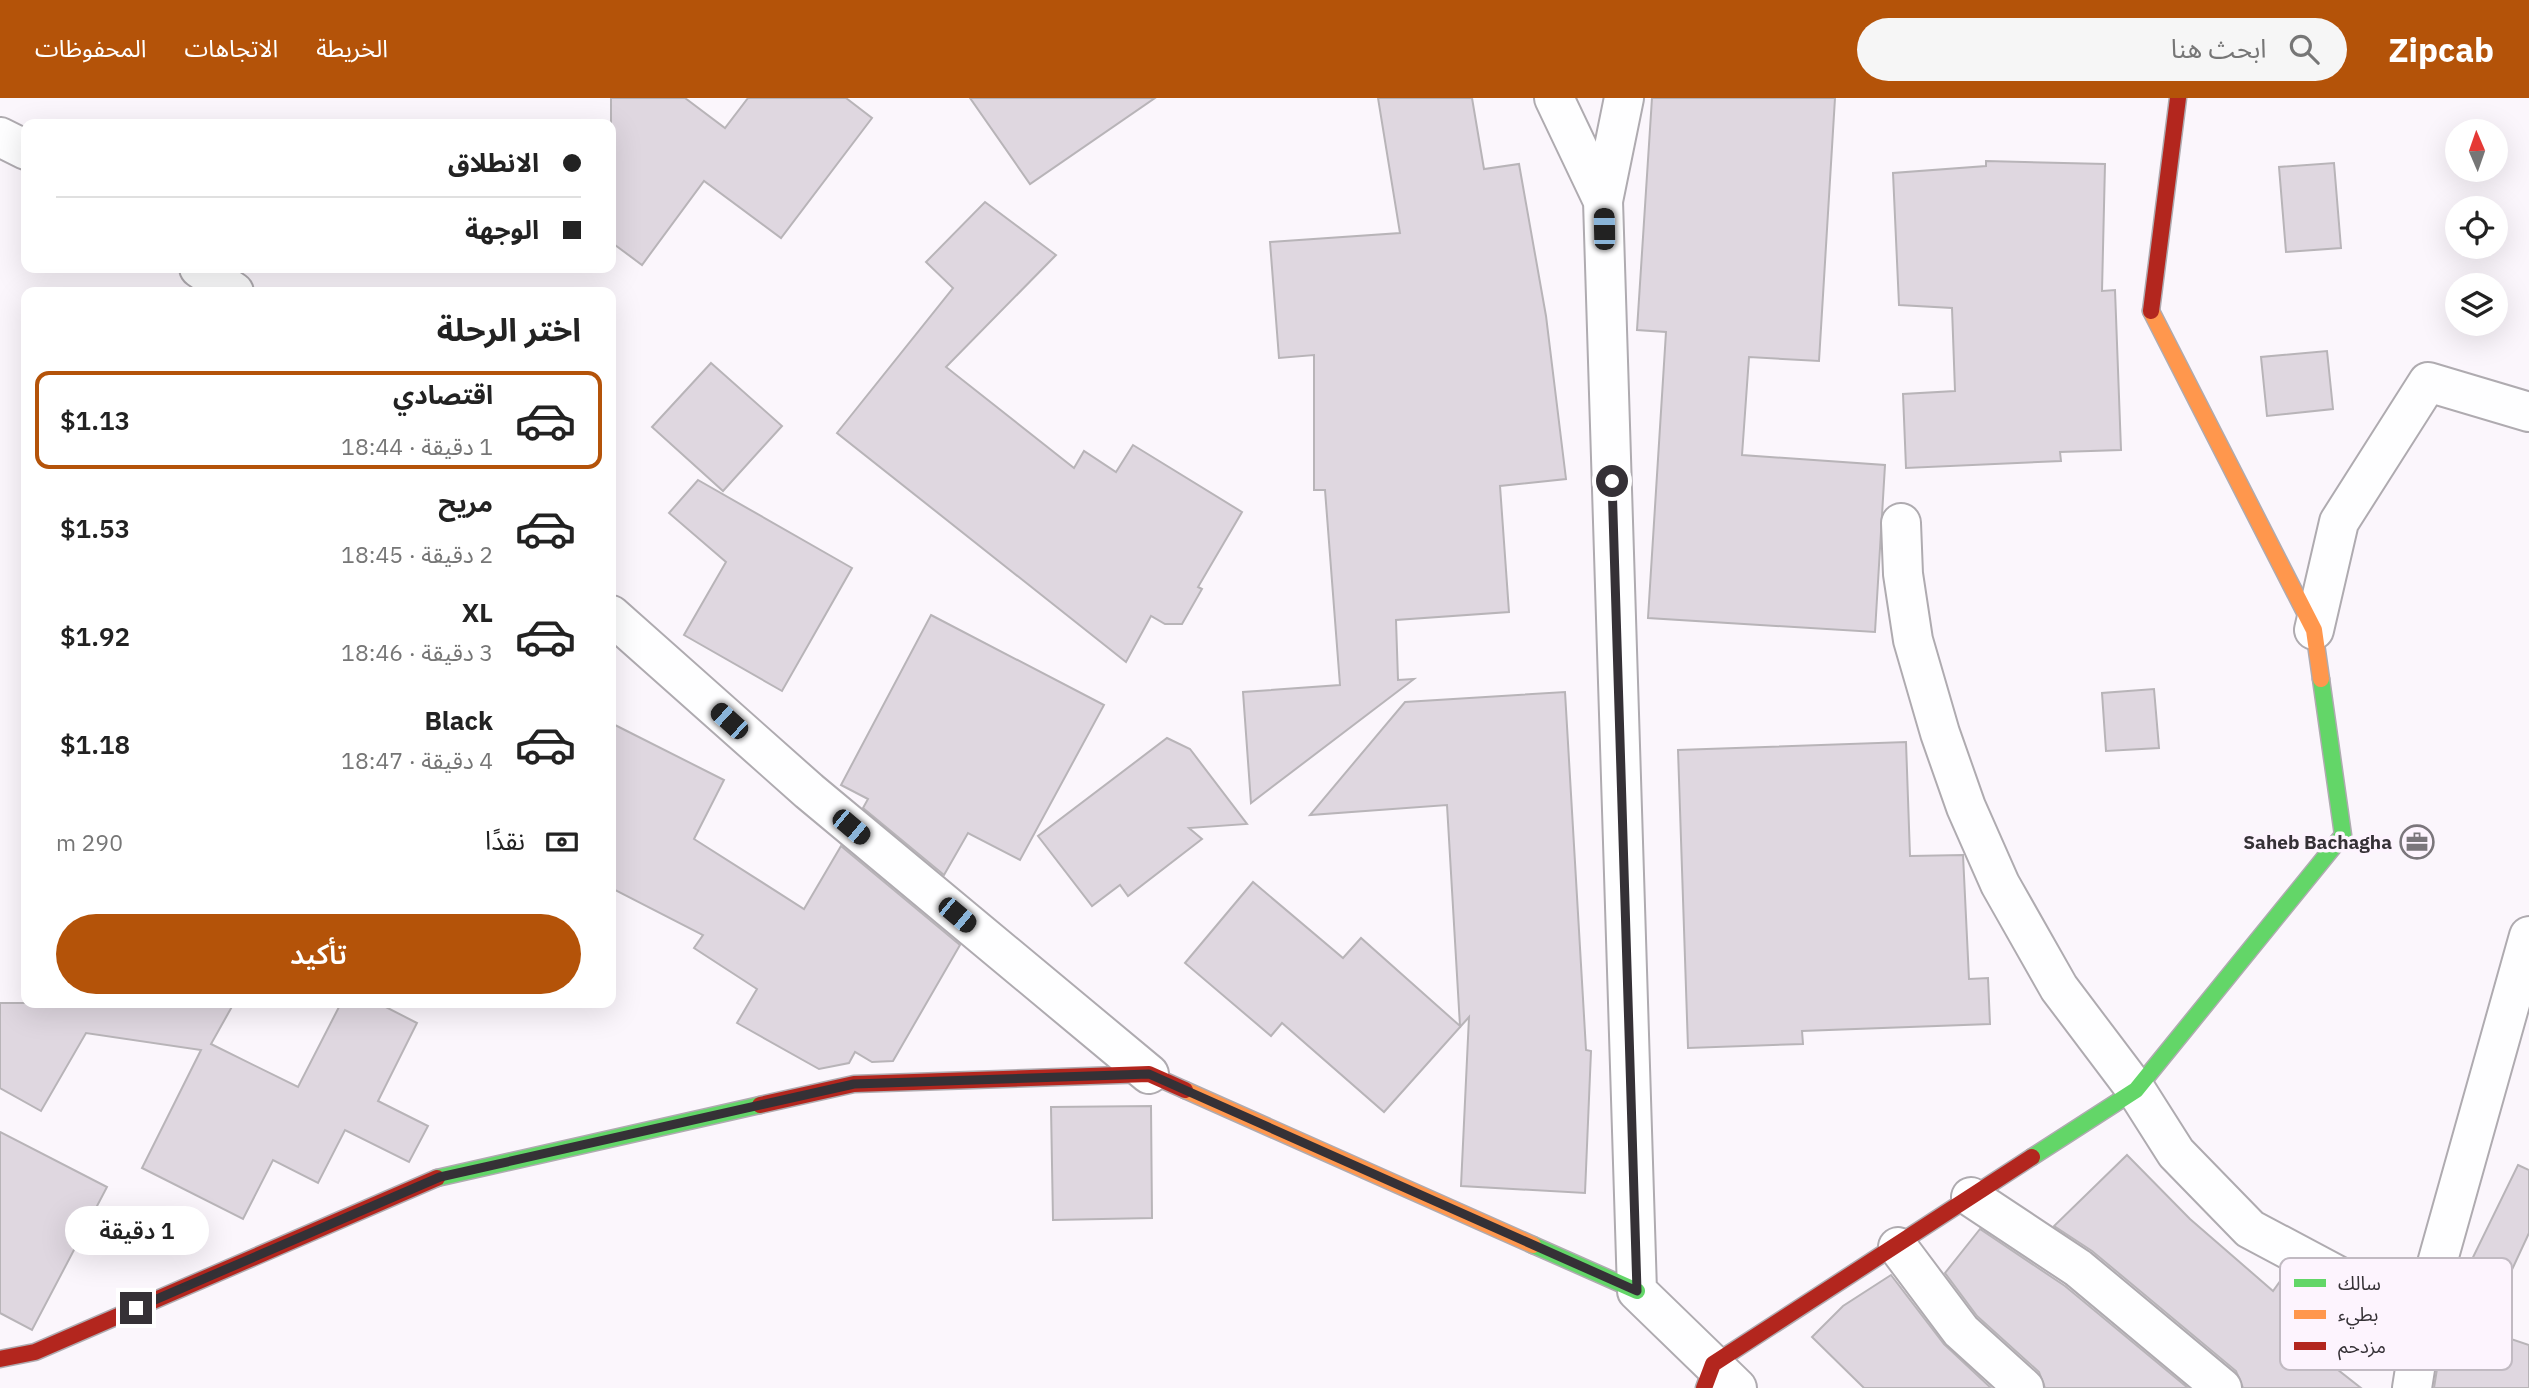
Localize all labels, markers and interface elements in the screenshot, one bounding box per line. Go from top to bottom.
search box [1857,18,2347,81]
text: Zipcab [2389,28,2494,71]
icon: search [2285,30,2323,68]
text: ابحث هنا [2171,31,2267,65]
text: المحفوظات [35,32,146,64]
text: الاتجاهات [184,32,278,64]
text: الخريطة [316,32,388,64]
north arrow [2445,119,2508,182]
map controls [2445,119,2508,336]
text: الانطلاق [448,145,539,179]
button: locate [2445,196,2508,259]
car [1594,208,1615,250]
text: الوجهة [465,212,539,246]
button: layers [2445,273,2508,336]
text: اختر الرحلة [437,308,581,350]
text: اقتصادي [393,377,493,411]
icon: car [514,389,577,452]
text: $1.13 [60,403,130,437]
text: 1 دقيقة · 18:44 [341,431,493,461]
route start [1596,465,1628,497]
text: مريح [438,485,493,519]
icon: car [514,497,577,560]
text: $1.53 [60,511,130,545]
text: 2 دقيقة · 18:45 [341,539,493,569]
text: XL [462,595,493,629]
icon: car [514,605,577,668]
text: $1.92 [60,619,130,653]
text: 3 دقيقة · 18:46 [341,637,493,667]
car [707,699,752,743]
text: Black [425,703,493,737]
icon: car [514,713,577,776]
text: $1.18 [60,727,130,761]
text: 4 دقيقة · 18:47 [341,745,493,775]
car [829,805,874,849]
text: نقدًا [485,823,525,857]
icon: cash [543,823,581,861]
office icon: Saheb Bachagha [2398,823,2436,861]
text: 290 m [56,827,123,857]
place label: Saheb Bachagha [2243,830,2392,854]
car [935,893,980,937]
button: تأكيد [56,914,581,994]
callout: 1 دقيقة [64,1206,208,1256]
text: 1 دقيقة [99,1215,175,1245]
legend [2280,1258,2512,1370]
text: سالك [2338,1271,2381,1295]
route end [120,1292,152,1324]
text: بطيء [2338,1302,2378,1329]
text: مزدحم [2338,1334,2386,1361]

